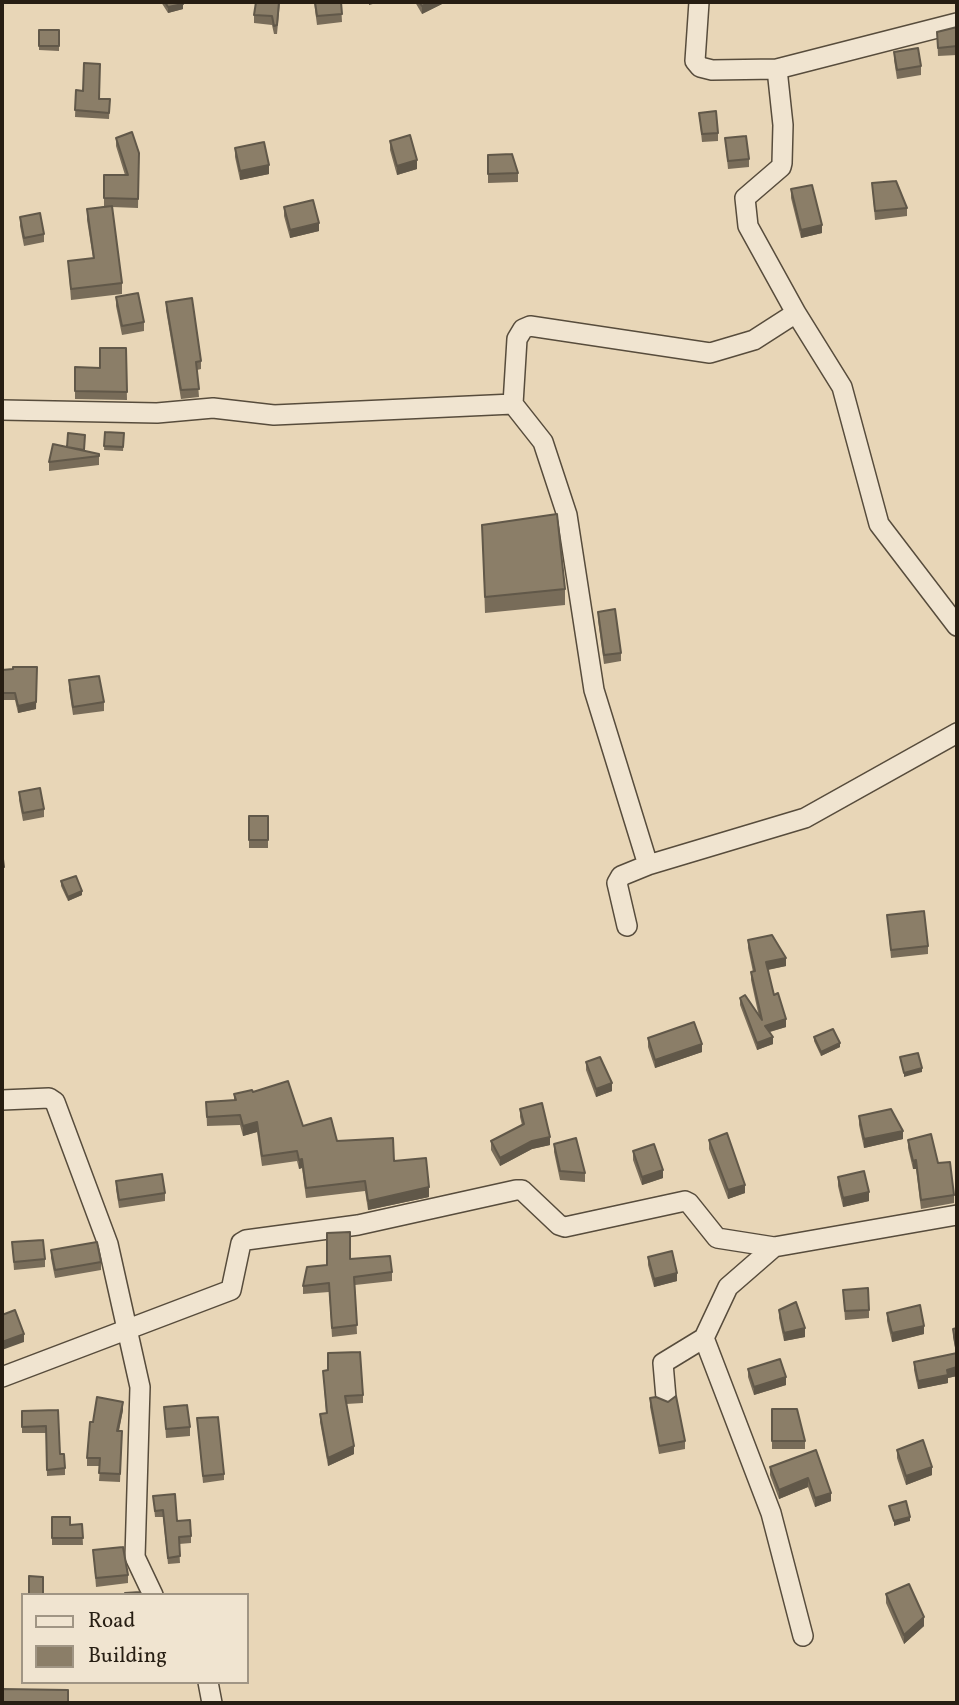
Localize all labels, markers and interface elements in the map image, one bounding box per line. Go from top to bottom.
legend [21,1593,248,1684]
text: Road [88,1607,135,1636]
text: Building [88,1642,167,1671]

